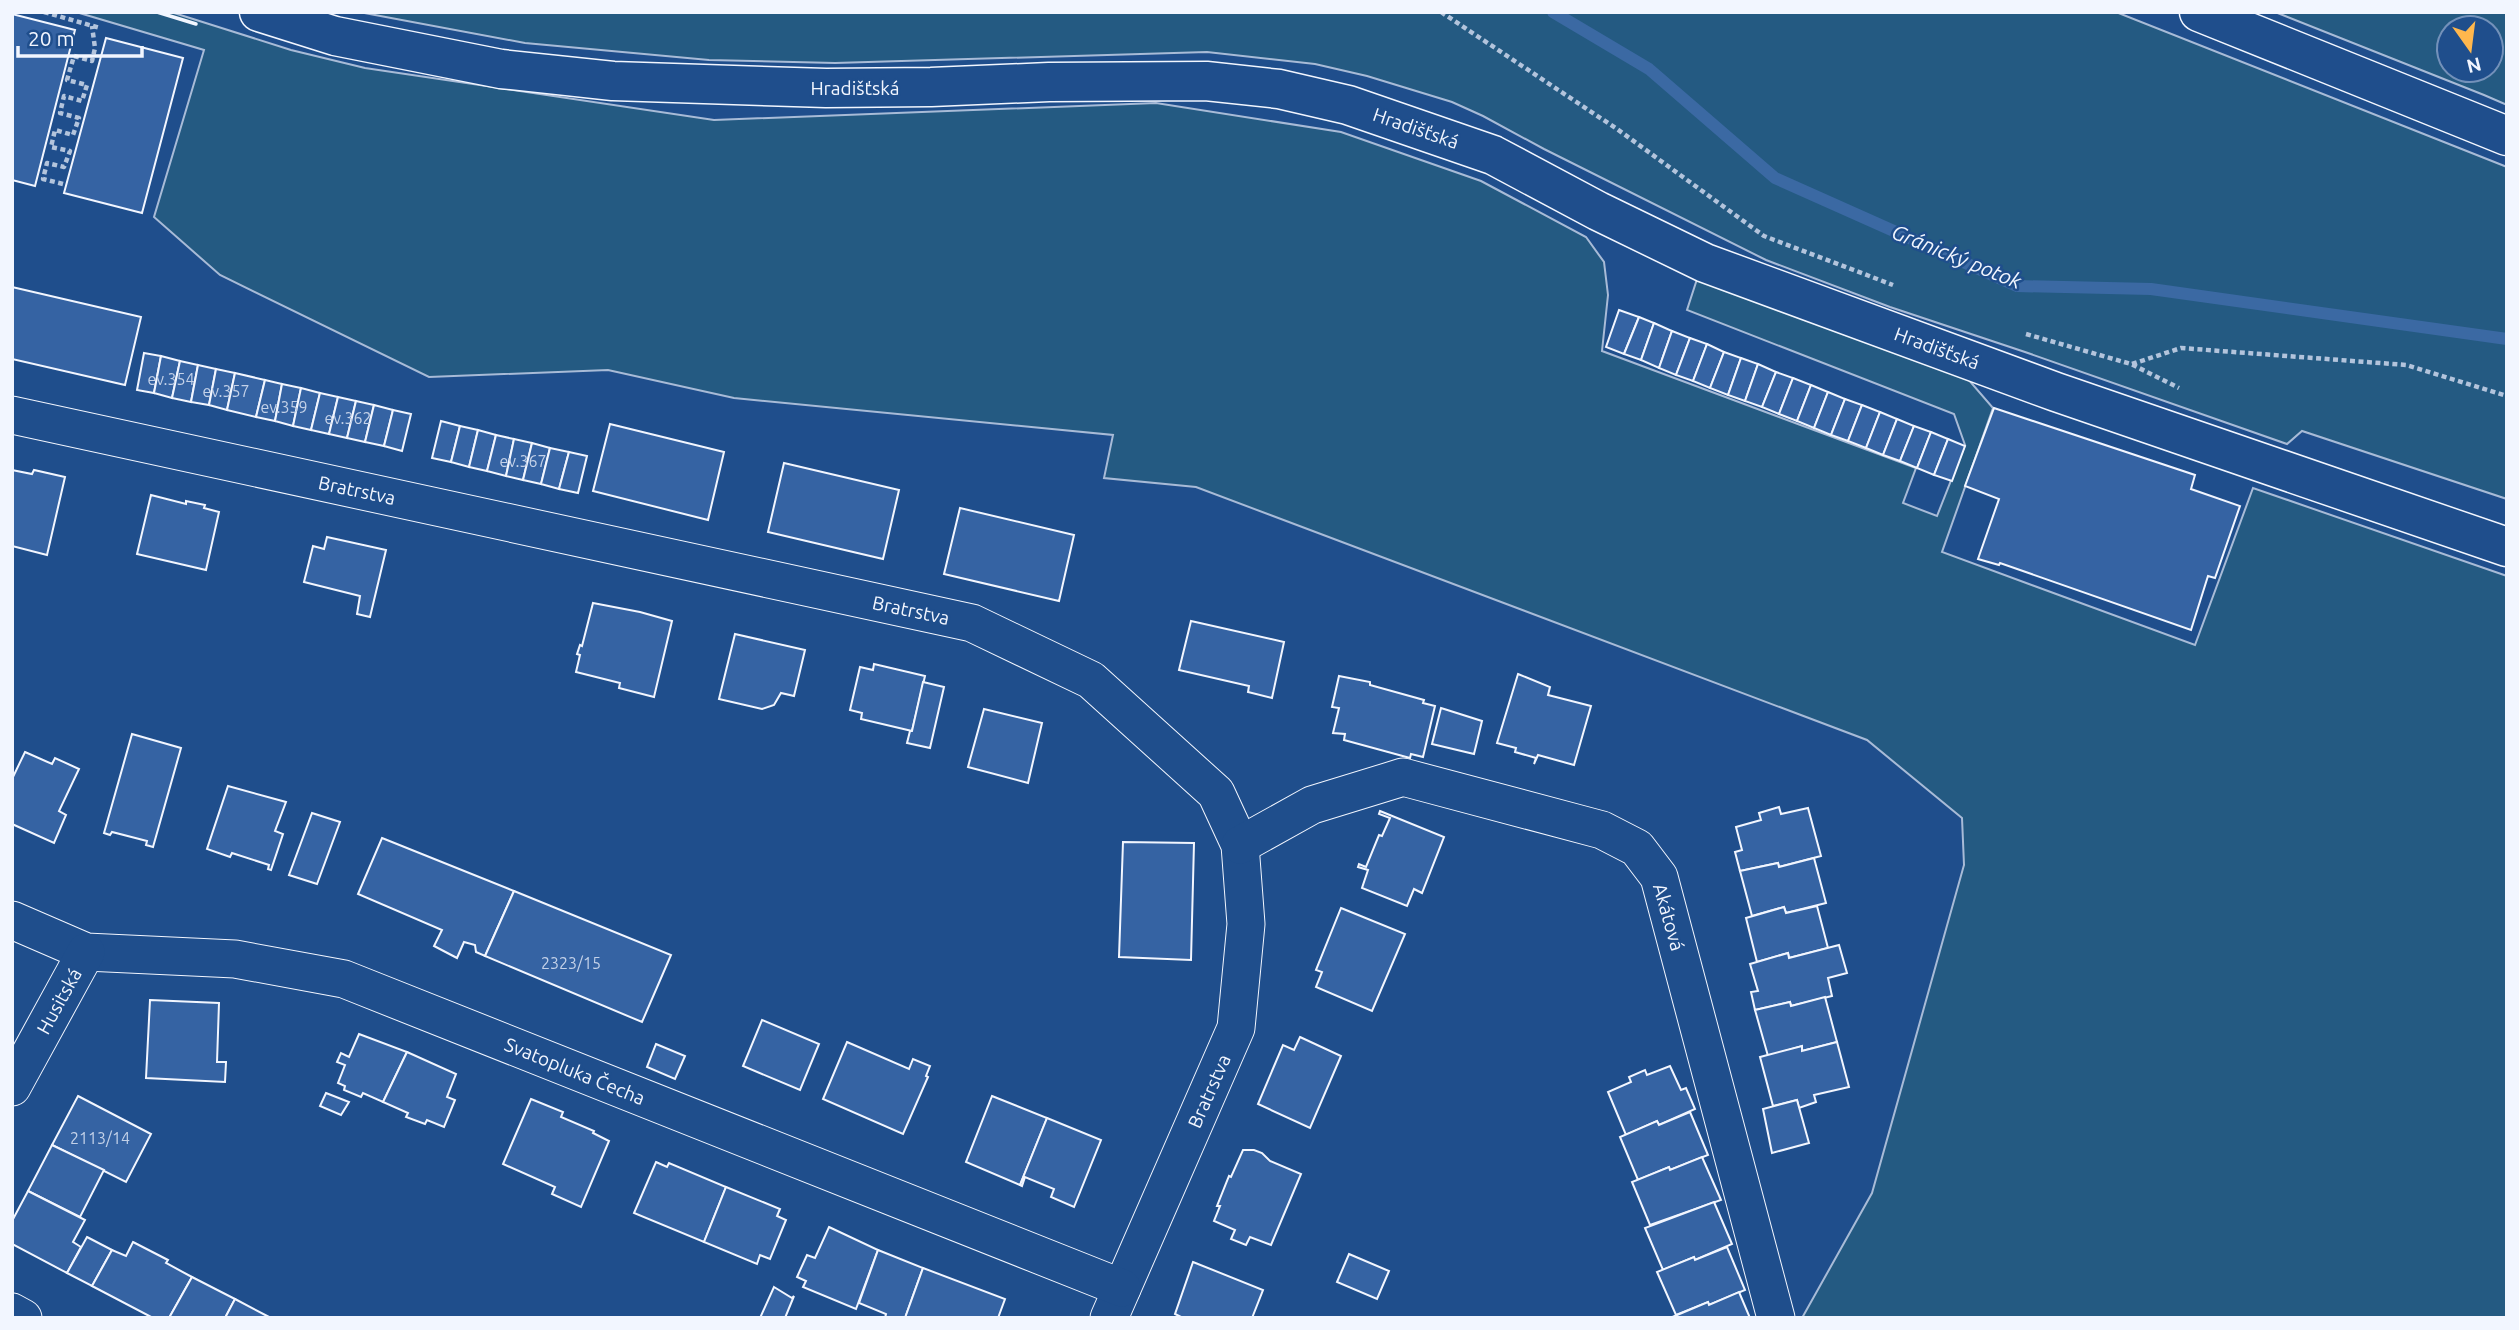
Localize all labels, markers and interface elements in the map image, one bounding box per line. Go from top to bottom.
scale bar [18,14,142,58]
north arrow [2435,14,2505,84]
text: 20 m [28,26,75,50]
text: N [2465,53,2484,78]
street label: Hradišťská [810,77,900,99]
street label: Hradišťská [1370,103,1462,153]
water label: Gránický potok [1888,219,2026,293]
street label: Hradišťská [1891,322,1983,374]
house number: ev.354 [147,370,195,388]
house number: ev.357 [202,382,250,400]
house number: ev.359 [260,398,308,416]
house number: ev.362 [324,409,372,427]
house number: ev.367 [499,452,547,470]
street label: Bratrstva [316,471,398,509]
street label: Bratrstva [870,591,952,629]
street label: Akátová [1649,881,1689,953]
house number: 2323/15 [541,954,601,972]
street label: Husitská [32,964,86,1038]
street label: Svatopluka Čecha [502,1033,648,1109]
street label: Bratrstva [1183,1051,1235,1131]
house number: 2113/14 [70,1129,130,1147]

